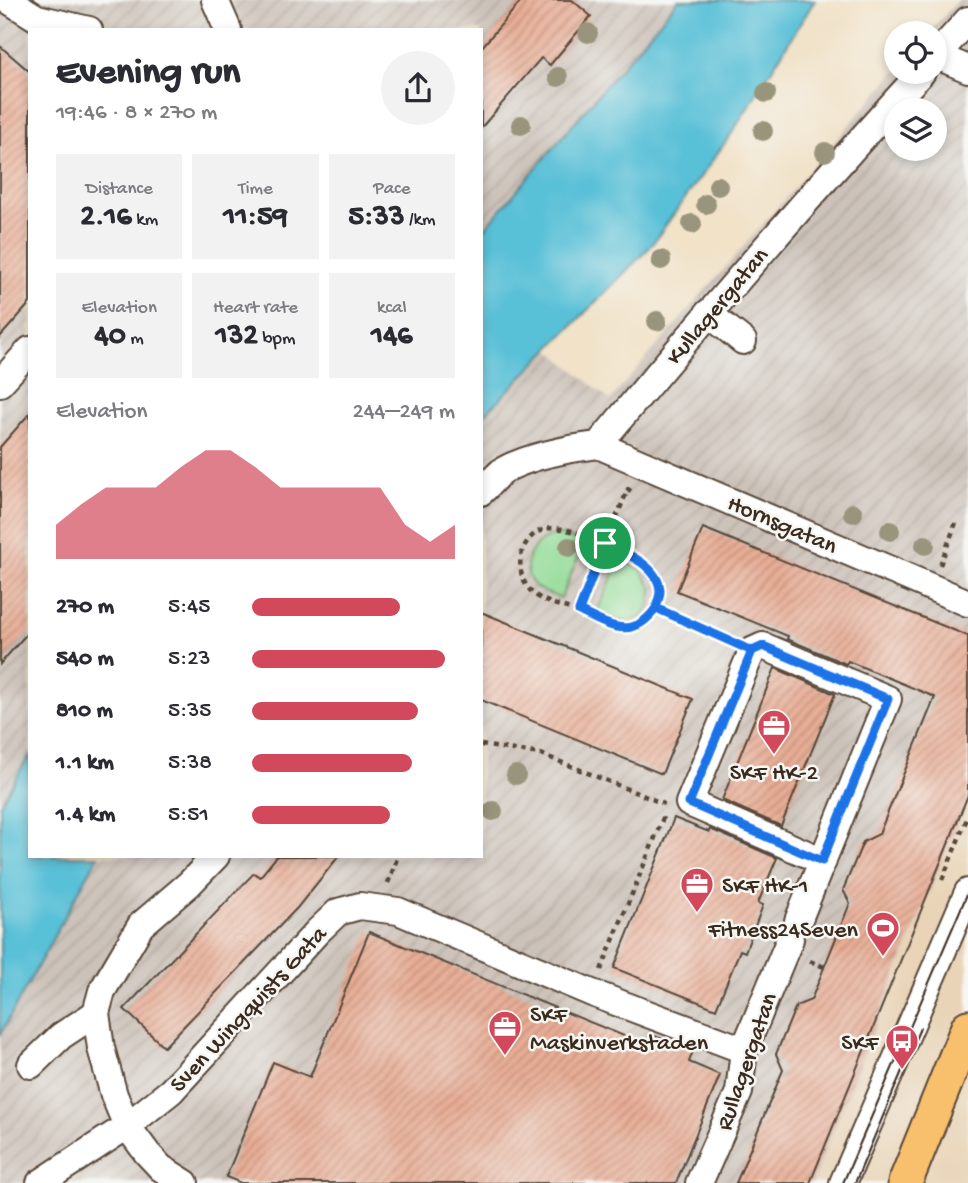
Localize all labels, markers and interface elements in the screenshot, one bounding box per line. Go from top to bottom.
map controls [884,21,947,161]
button: locate [884,21,947,84]
button: share [381,51,455,125]
text: Evening run [56,52,240,96]
button: layers [884,98,947,161]
text: 19:46 · 8 × 270 m [56,100,217,127]
text: Distance [86,178,153,201]
text: Time [238,178,273,201]
text: Pace [373,178,410,201]
text: 2.16 [80,201,132,236]
text: 11:59 [223,201,288,236]
text: 5:33 [348,201,404,236]
text: km [132,209,158,232]
text: /km [404,209,436,232]
street label: Kullagergatan [661,242,777,372]
text: Elevation [81,297,157,320]
text: Heart rate [213,297,298,320]
text: kcal [377,297,407,320]
text: 40 [95,320,126,355]
text: 132 [216,320,258,355]
text: 146 [371,320,413,355]
text: m [126,328,144,351]
text: bpm [258,328,295,351]
text: Elevation [56,399,147,426]
text: 244–249 m [352,399,455,426]
street label: Hornsgatan [722,490,841,563]
pin [575,513,635,573]
icon: arrive [586,524,624,562]
text: 270 m [56,594,114,621]
text: 5:45 [168,594,210,621]
text: 540 m [56,646,114,673]
text: 5:23 [168,646,211,673]
text: 810 m [56,698,113,725]
text: 5:35 [168,698,211,725]
office icon: SKF HK-2 [755,707,793,756]
text: 1.1 km [56,750,114,777]
text: 5:38 [168,750,212,777]
place label: SKF HK-2 [730,760,819,789]
text: 1.4 km [56,802,115,829]
text: 5:51 [168,802,209,829]
office icon: SKF HK-1 [678,865,716,914]
place label: SKF HK-1 [722,873,808,902]
sports icon: Fitness24Seven [864,909,902,958]
place label: Fitness24Seven [707,917,859,946]
street label: Sven Wingquists Gata [165,921,335,1100]
street label: Rullagergatan [711,989,786,1135]
place label: SKF Maskinverkstaden [530,1002,709,1059]
office icon: SKF Maskinverkstaden [486,1008,524,1057]
bus stop icon: SKF [883,1022,921,1071]
place label: SKF [841,1030,880,1059]

